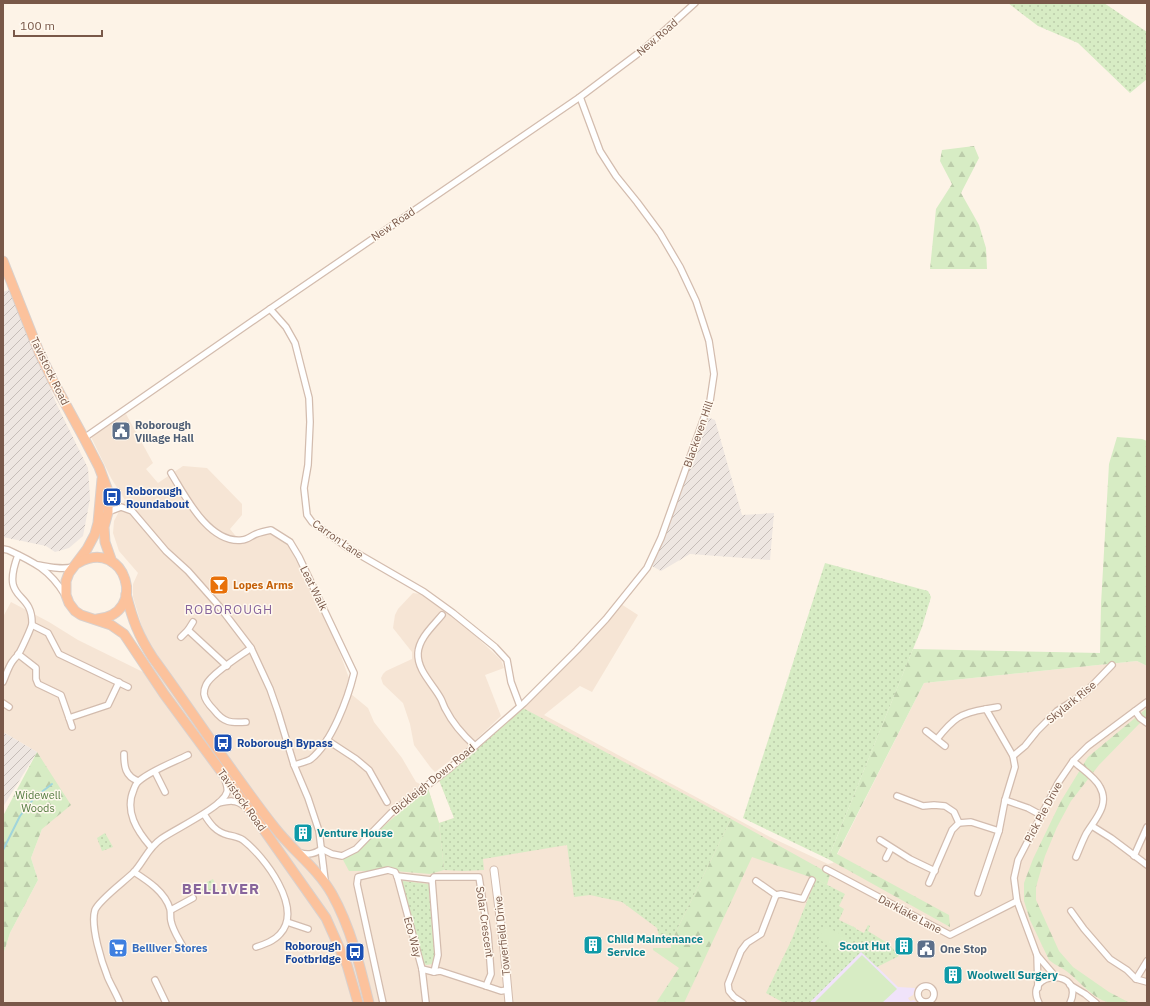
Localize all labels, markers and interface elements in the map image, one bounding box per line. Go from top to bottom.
scale bar [14,12,102,38]
street label: New Road [634,15,680,59]
text: 100 m [20,18,55,33]
street label: New Road [368,204,418,244]
street label: Tavistock Road [27,335,73,407]
street label: Blackeven Hill [680,399,716,469]
place label: Roborough Village Hall [135,418,194,445]
public building icon: Roborough Village Hall [110,420,132,442]
place label: Roborough Roundabout [126,484,189,511]
bus stop icon: Roborough Roundabout [101,486,123,508]
street label: Carron Lane [310,516,366,562]
street label: Leat Walk [297,563,331,613]
bar icon: Lopes Arms [208,574,230,596]
place label: Lopes Arms [233,578,294,592]
district label: ROBOROUGH [185,601,273,618]
street label: Skylark Rise [1043,678,1099,726]
bus stop icon: Roborough Bypass [212,732,234,754]
place label: Roborough Bypass [237,736,333,750]
street label: Bickleigh Down Road [388,741,478,817]
street label: Tavistock Road [215,766,269,834]
street label: Pick Pie Drive [1021,779,1065,845]
park label: Widewell Woods [15,788,61,815]
building icon: Venture House [292,822,314,844]
place label: Venture House [317,826,393,840]
district label: BELLIVER [182,879,260,898]
street label: Solar Crescent [473,885,497,959]
street label: Darklake Lane [876,891,944,937]
street label: Towerfield Drive [491,895,513,977]
street label: Eco Way [401,915,425,959]
place label: Child Maintenance Service [607,932,703,959]
building icon: Child Maintenance Service [582,934,604,956]
building icon: Scout Hut [893,935,915,957]
supermarket icon: Belliver Stores [107,937,129,959]
public building icon: One Stop [915,938,937,960]
place label: Roborough Footbridge [285,939,341,966]
place label: Scout Hut [839,939,890,953]
place label: Belliver Stores [132,941,208,955]
bus stop icon: Roborough Footbridge [344,941,366,963]
place label: One Stop [940,942,987,956]
building icon: Woolwell Surgery [942,964,964,986]
place label: Woolwell Surgery [967,968,1058,982]

